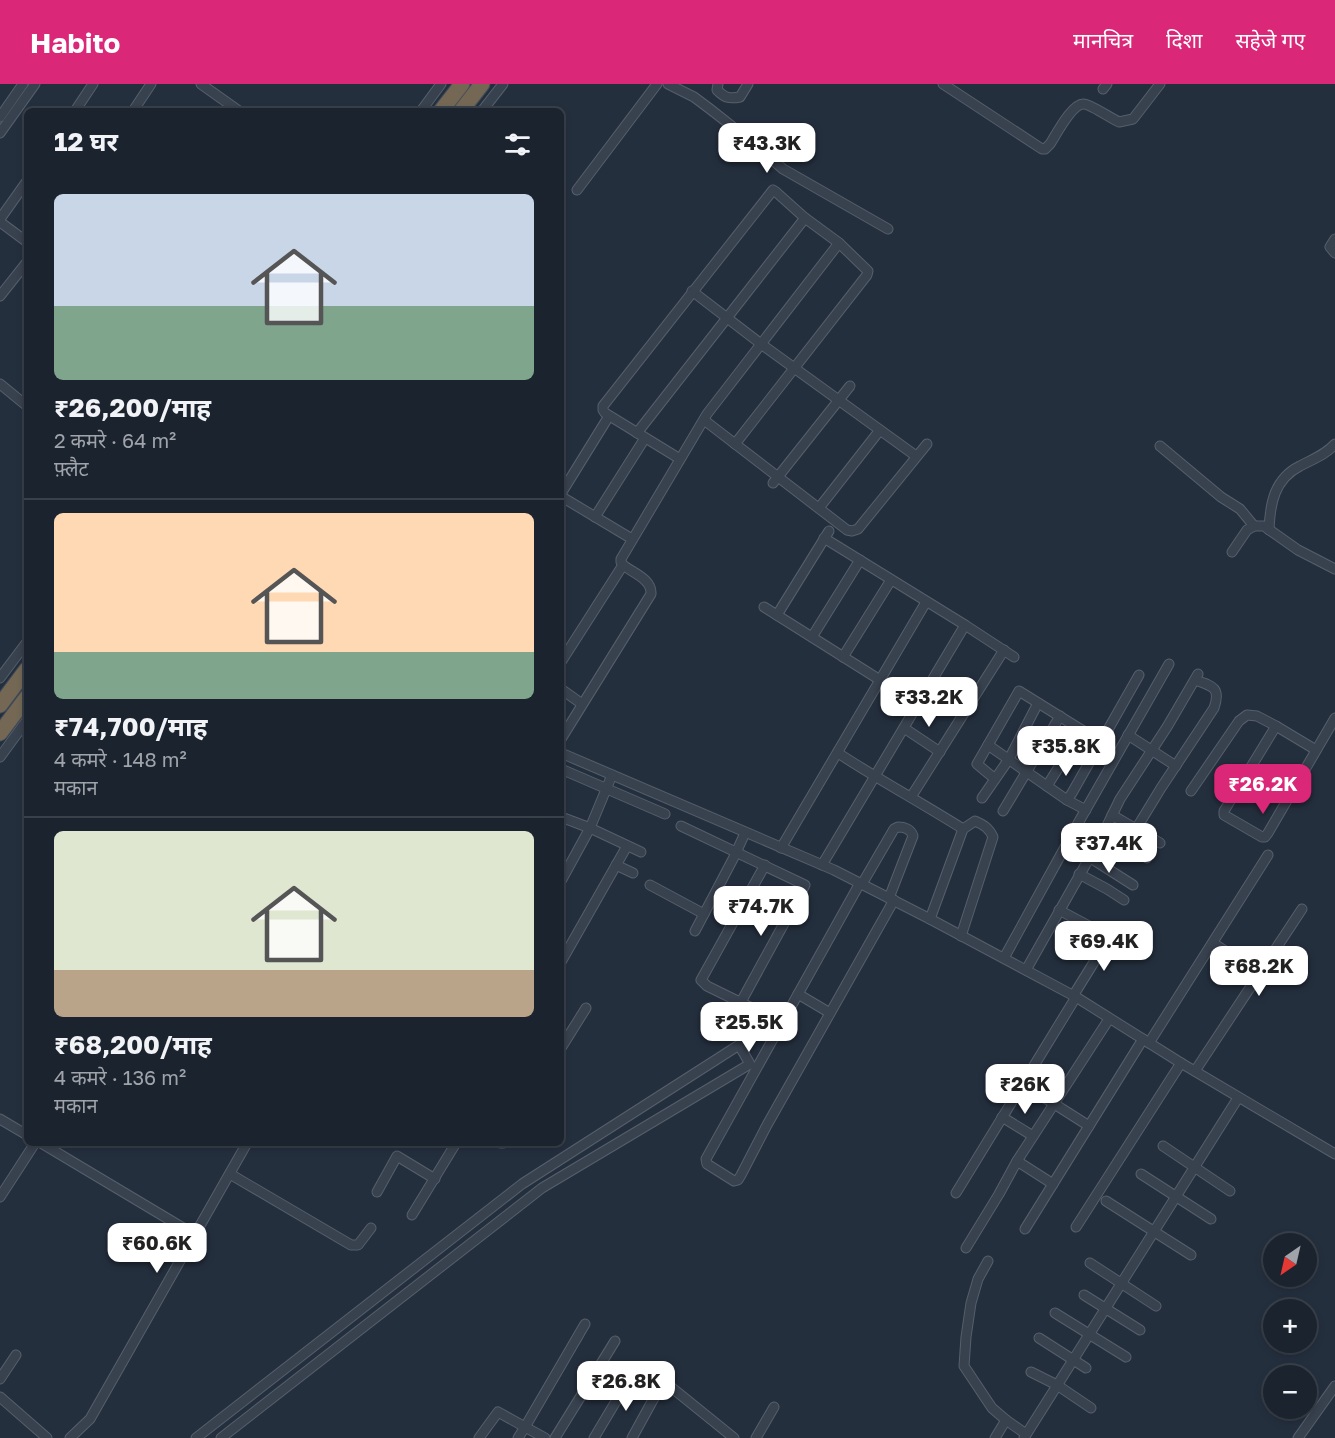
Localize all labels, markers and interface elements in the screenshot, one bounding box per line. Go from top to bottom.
text: Habito [30,26,120,59]
text: मानचित्र [1073,27,1133,53]
text: दिशा [1166,27,1202,53]
text: सहेजे गए [1235,27,1305,53]
pin: ₹43.3K [718,123,816,174]
text: 12 घर [54,126,118,157]
icon: filters [501,128,534,161]
text: ₹43.3K [732,130,802,154]
icon: home [240,233,348,341]
text: ₹26,200/माह [54,392,211,423]
text: 2 कमरे · 64 m² [54,428,176,452]
text: फ़्लैट [54,456,89,480]
icon: home [240,552,348,660]
pin: ₹33.2K [880,677,978,728]
text: ₹33.2K [895,684,963,708]
text: ₹74,700/माह [54,711,207,742]
pin: ₹35.8K [1017,726,1115,777]
text: ₹35.8K [1031,733,1101,757]
text: 4 कमरे · 148 m² [54,747,187,771]
pin: ₹26.2K [1214,764,1312,815]
text: ₹26.2K [1228,771,1298,795]
text: मकान [54,775,98,799]
pin: ₹37.4K [1060,823,1158,874]
text: ₹37.4K [1075,830,1143,854]
icon: home [240,870,348,978]
pin: ₹74.7K [712,886,810,937]
text: ₹74.7K [728,893,794,917]
pin: ₹69.4K [1055,921,1153,972]
text: ₹69.4K [1069,928,1139,952]
pin: ₹68.2K [1210,946,1308,997]
text: ₹68.2K [1224,953,1294,977]
pin: ₹25.5K [700,1002,798,1053]
text: ₹25.5K [715,1009,783,1033]
text: ₹68,200/माह [54,1029,212,1060]
pin: ₹26K [989,1064,1061,1115]
text: 4 कमरे · 136 m² [54,1065,186,1089]
text: ₹26K [1000,1071,1050,1095]
text: मकान [54,1093,98,1117]
pin: ₹60.6K [108,1223,206,1274]
text: ₹60.6K [122,1230,192,1254]
north arrow [1263,1233,1317,1287]
map controls [1263,1233,1317,1419]
button: + [1263,1299,1317,1353]
pin: ₹26.8K [577,1361,675,1412]
button: − [1263,1365,1317,1419]
text: ₹26.8K [591,1368,661,1392]

